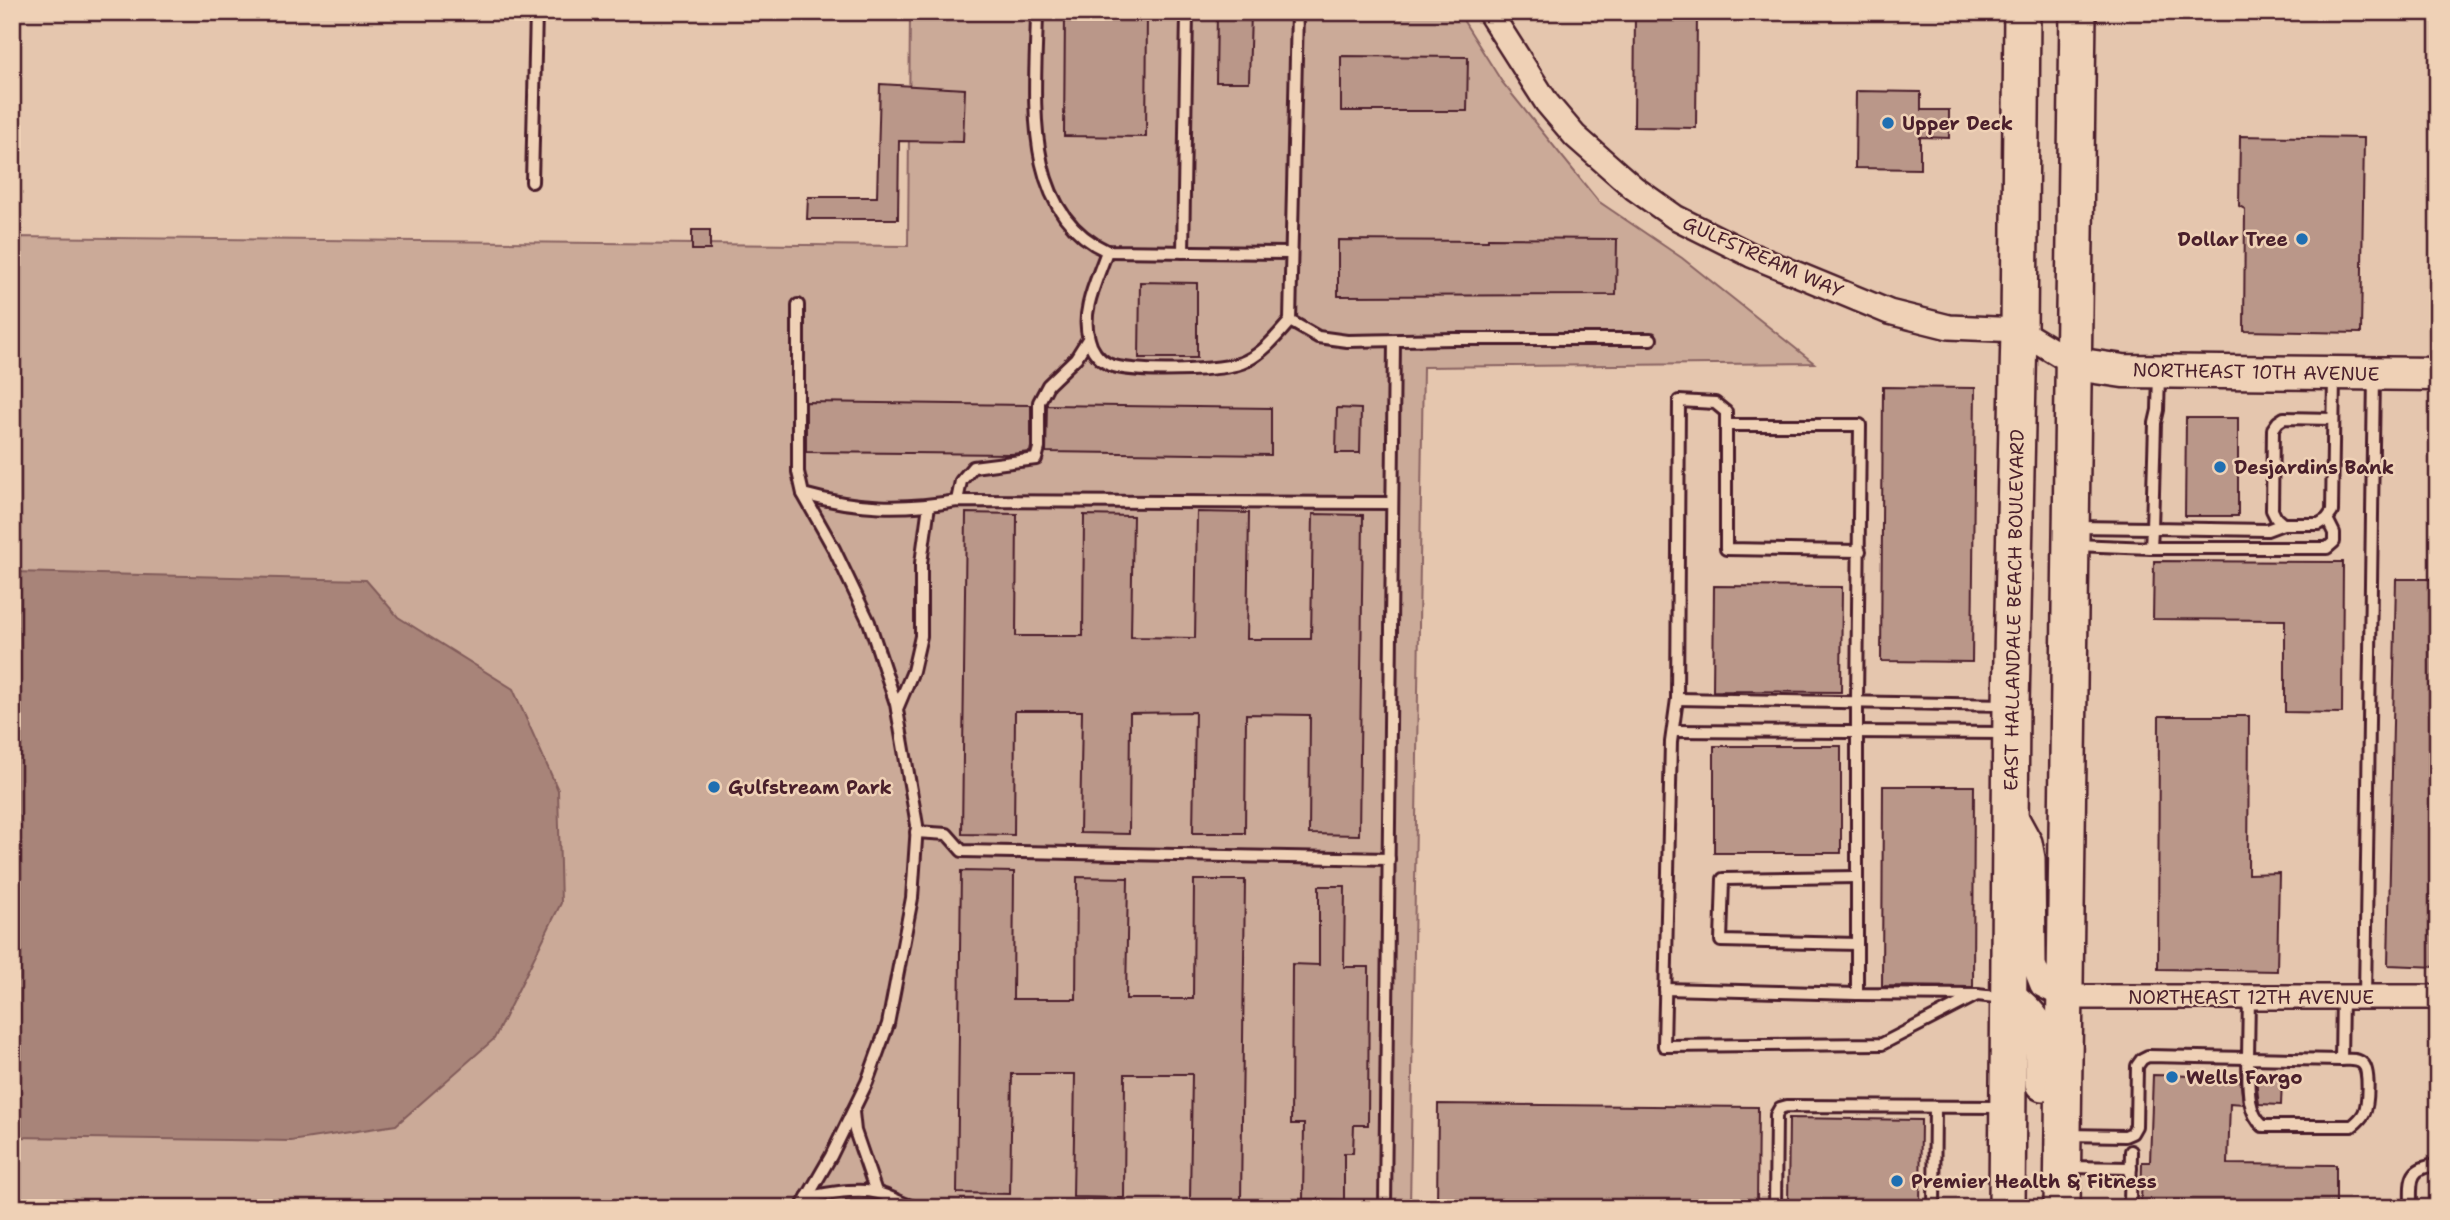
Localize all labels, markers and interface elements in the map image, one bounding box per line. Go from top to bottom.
place label: Upper Deck [1902,111,2013,136]
marker: Upper Deck [1880,115,1896,131]
street label: GULFSTREAM WAY [1679,210,1848,304]
place label: Dollar Tree [2177,227,2288,252]
marker: Dollar Tree [2294,231,2310,247]
street label: NORTHEAST 10TH AVENUE [2132,357,2380,387]
street label: EAST HALLANDALE BEACH BOULEVARD [1998,429,2030,791]
place label: Desjardins Bank [2234,455,2394,480]
marker: Desjardins Bank [2212,459,2228,475]
place label: Gulfstream Park [728,775,892,800]
marker: Gulfstream Park [706,779,722,795]
street label: NORTHEAST 12TH AVENUE [2128,985,2374,1010]
place label: Wells Fargo [2186,1065,2303,1090]
marker: Wells Fargo [2164,1069,2180,1085]
place label: Premier Health & Fitness [1911,1169,2157,1194]
marker: Premier Health & Fitness [1889,1173,1905,1189]

